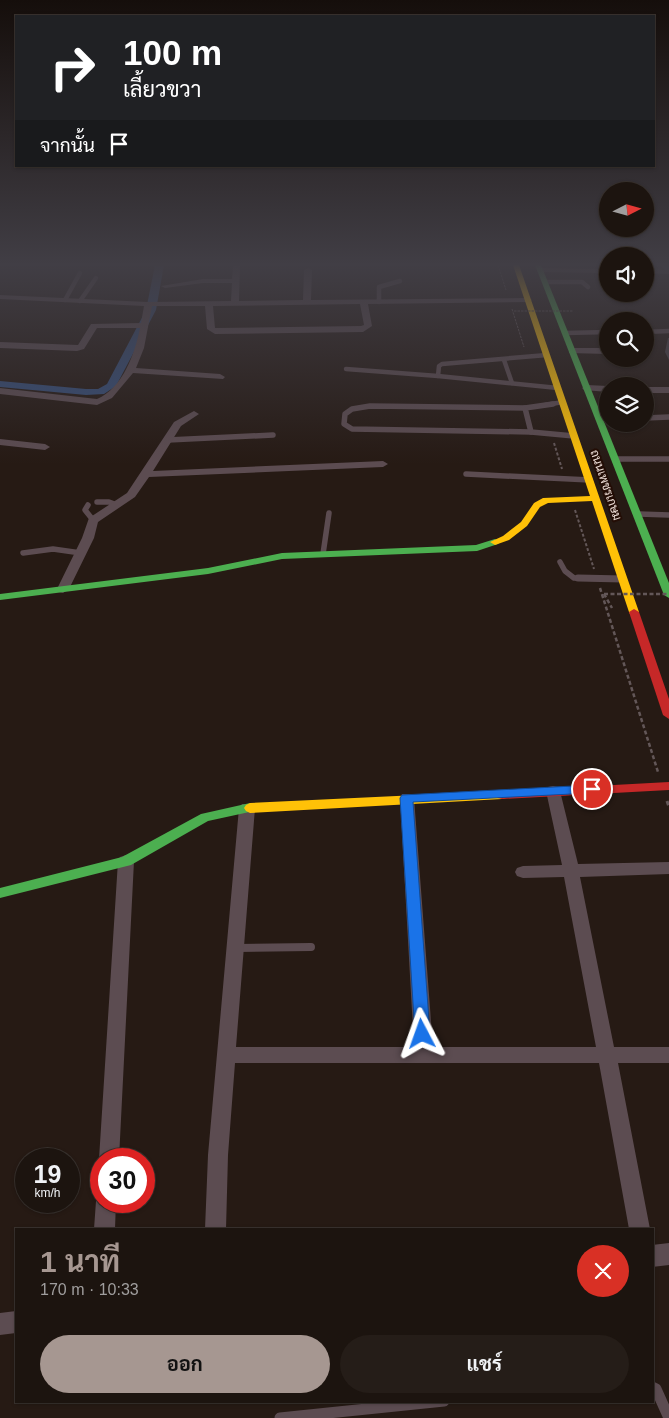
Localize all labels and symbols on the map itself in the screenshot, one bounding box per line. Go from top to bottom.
north arrow [599,182,654,238]
street label: ถนนเพชรเกษม [587,448,625,522]
pin [571,768,613,810]
position arrow [395,1007,447,1059]
speed limit sign: 30 [90,1148,155,1213]

